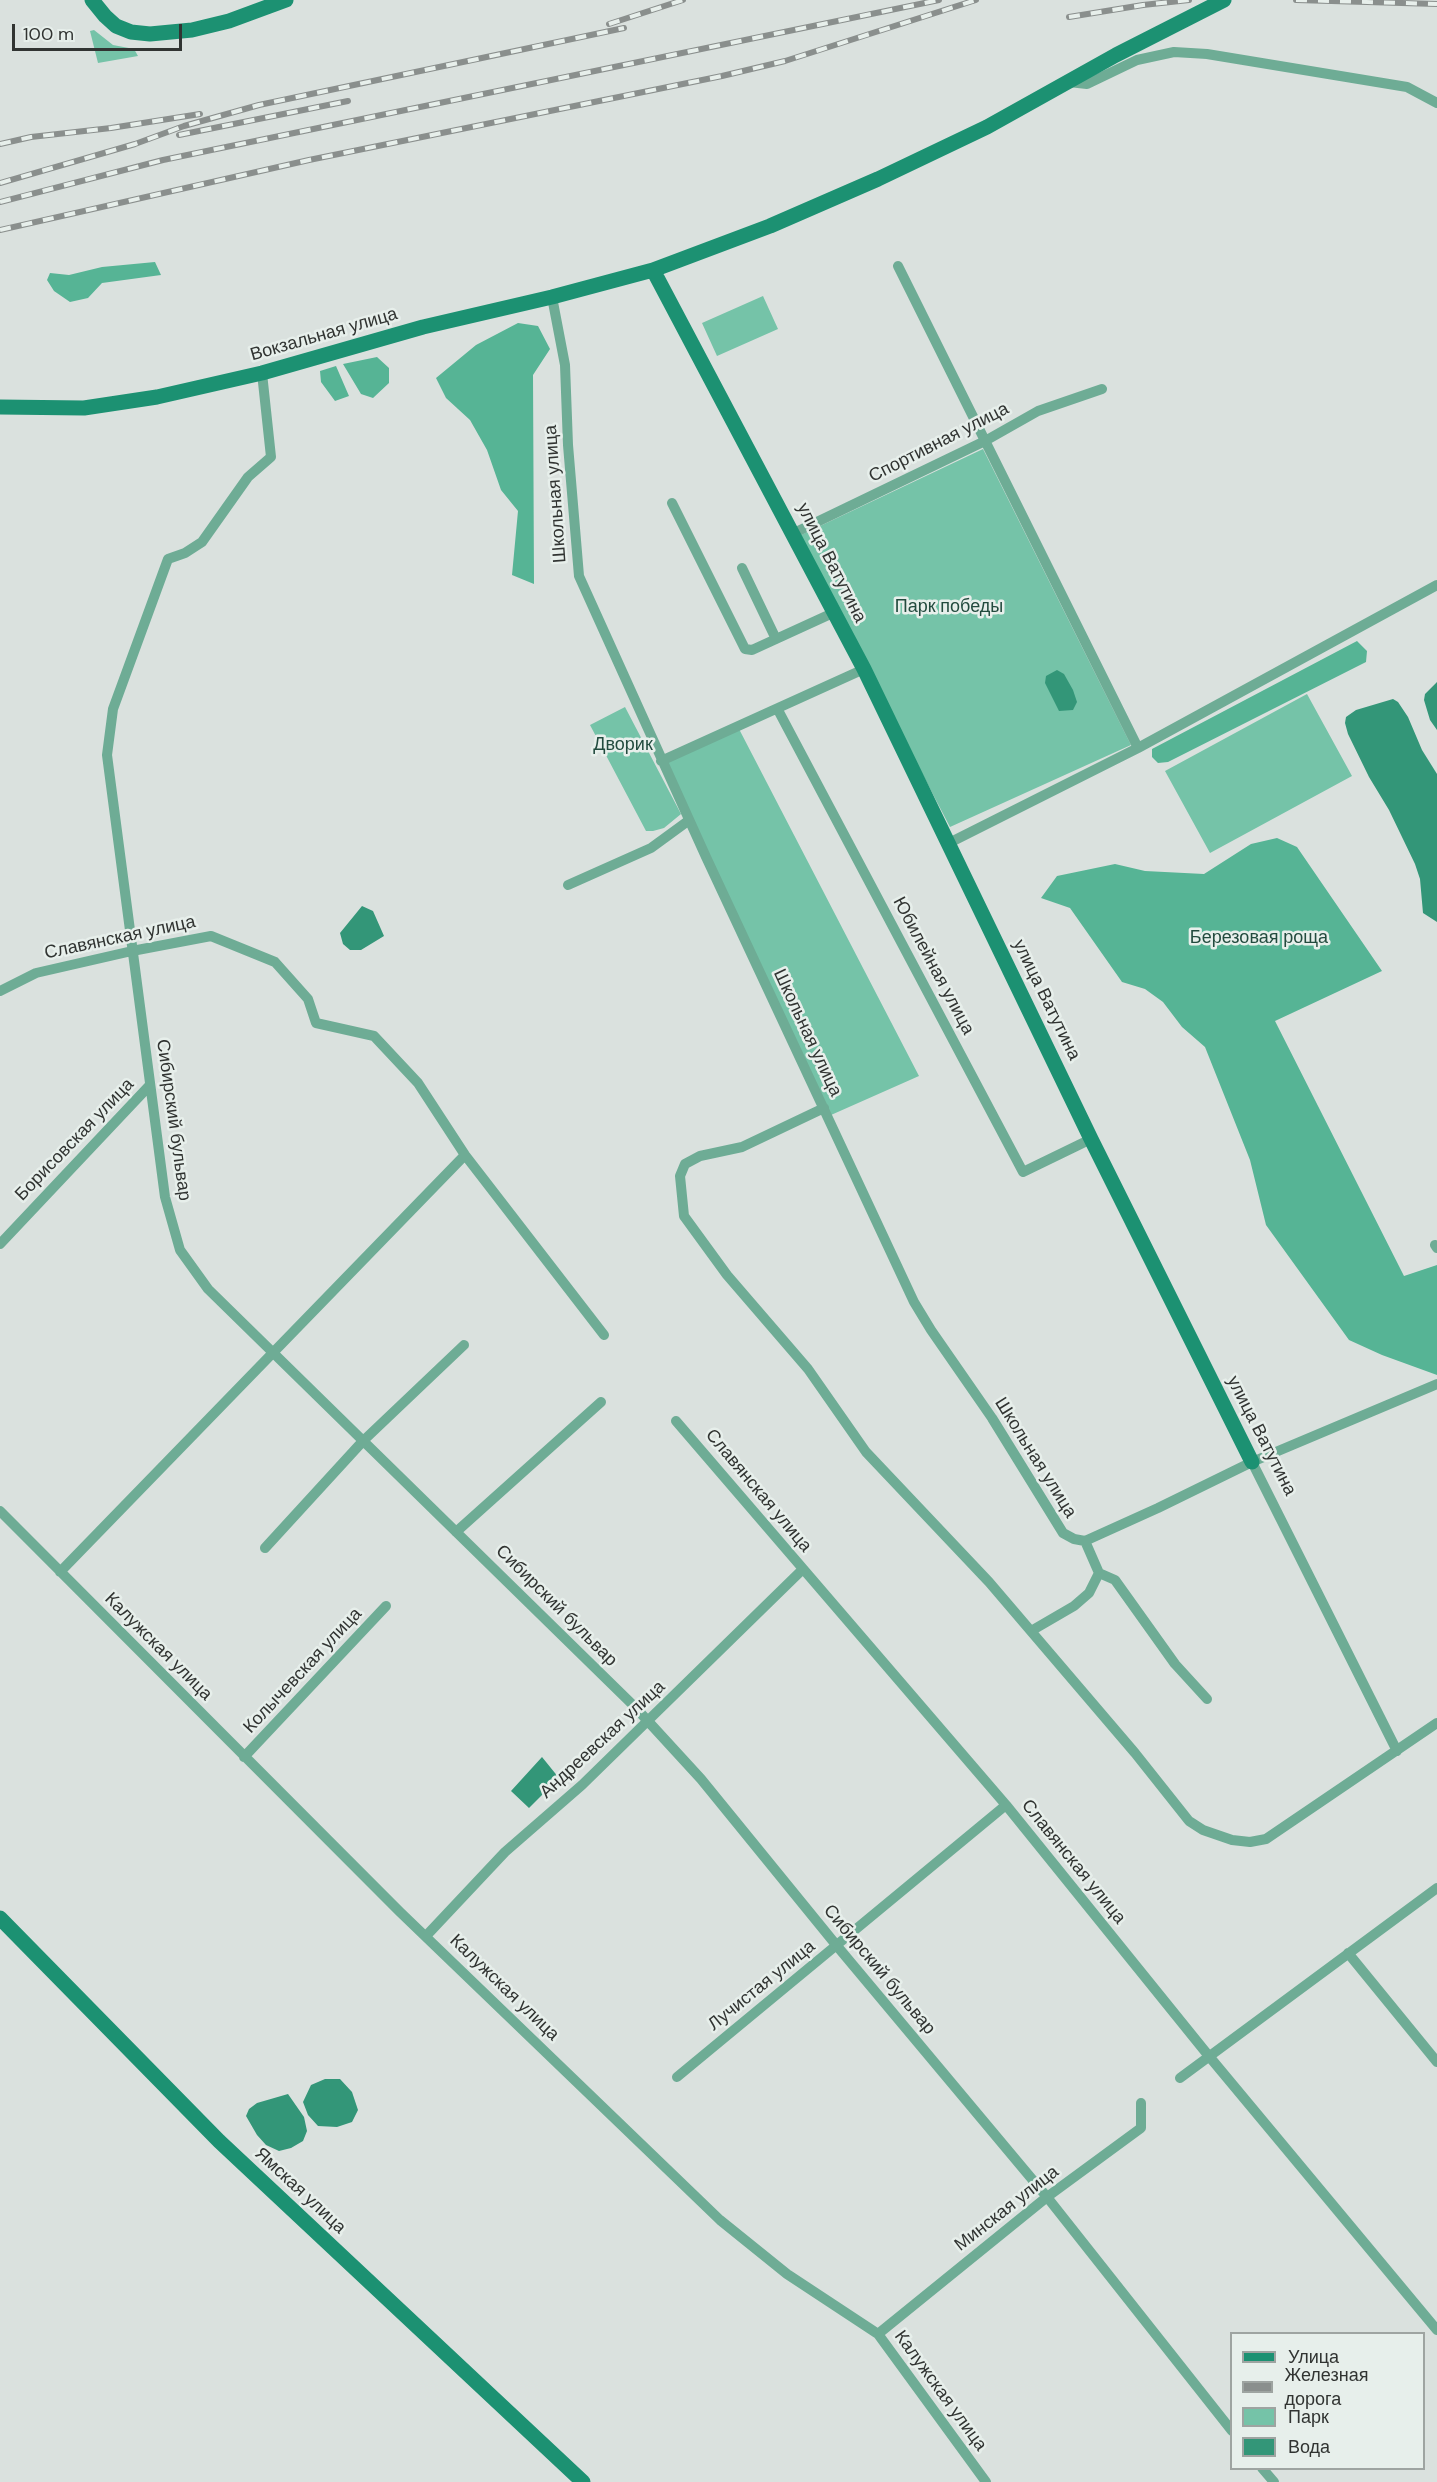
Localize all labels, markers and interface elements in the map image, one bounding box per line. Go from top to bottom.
scale bar [15,12,184,50]
text: 100 m [23,22,74,46]
street label: Вокзальная улица [248,304,400,366]
street label: Спортивная улица [865,398,1013,488]
street label: Школьная улица [540,424,572,564]
street label: улица Ватутина [792,499,870,627]
park label: Парк победы [895,596,1003,618]
park label: Дворик [593,734,653,756]
street label: Юбилейная улица [888,893,978,1039]
street label: Славянская улица [43,911,197,965]
park label: Березовая роща [1190,927,1328,949]
street label: улица Ватутина [1007,936,1085,1064]
street label: Школьная улица [768,966,846,1100]
street label: Сибирский бульвар [151,1038,195,1202]
street label: Борисовская улица [11,1074,139,1206]
street label: улица Ватутина [1222,1372,1300,1500]
street label: Школьная улица [989,1394,1081,1522]
street label: Славянская улица [700,1425,816,1557]
street label: Сибирский бульвар [491,1541,621,1671]
street label: Калужская улица [100,1589,216,1705]
street label: Колычевская улица [239,1604,367,1738]
street label: Андреевская улица [536,1676,670,1804]
street label: Славянская улица [1016,1795,1130,1929]
street label: Сибирский бульвар [818,1901,940,2039]
street label: Калужская улица [445,1930,563,2046]
street label: Лучистая улица [704,1936,820,2036]
street label: Ямская улица [250,2143,350,2239]
street label: Минская улица [951,2162,1063,2256]
street label: Калужская улица [889,2327,991,2455]
legend [1230,2332,1425,2470]
text: Улица [1288,2345,1339,2369]
text: Железная дорога [1285,2363,1368,2411]
text: Парк [1288,2405,1329,2429]
text: Вода [1288,2435,1330,2459]

